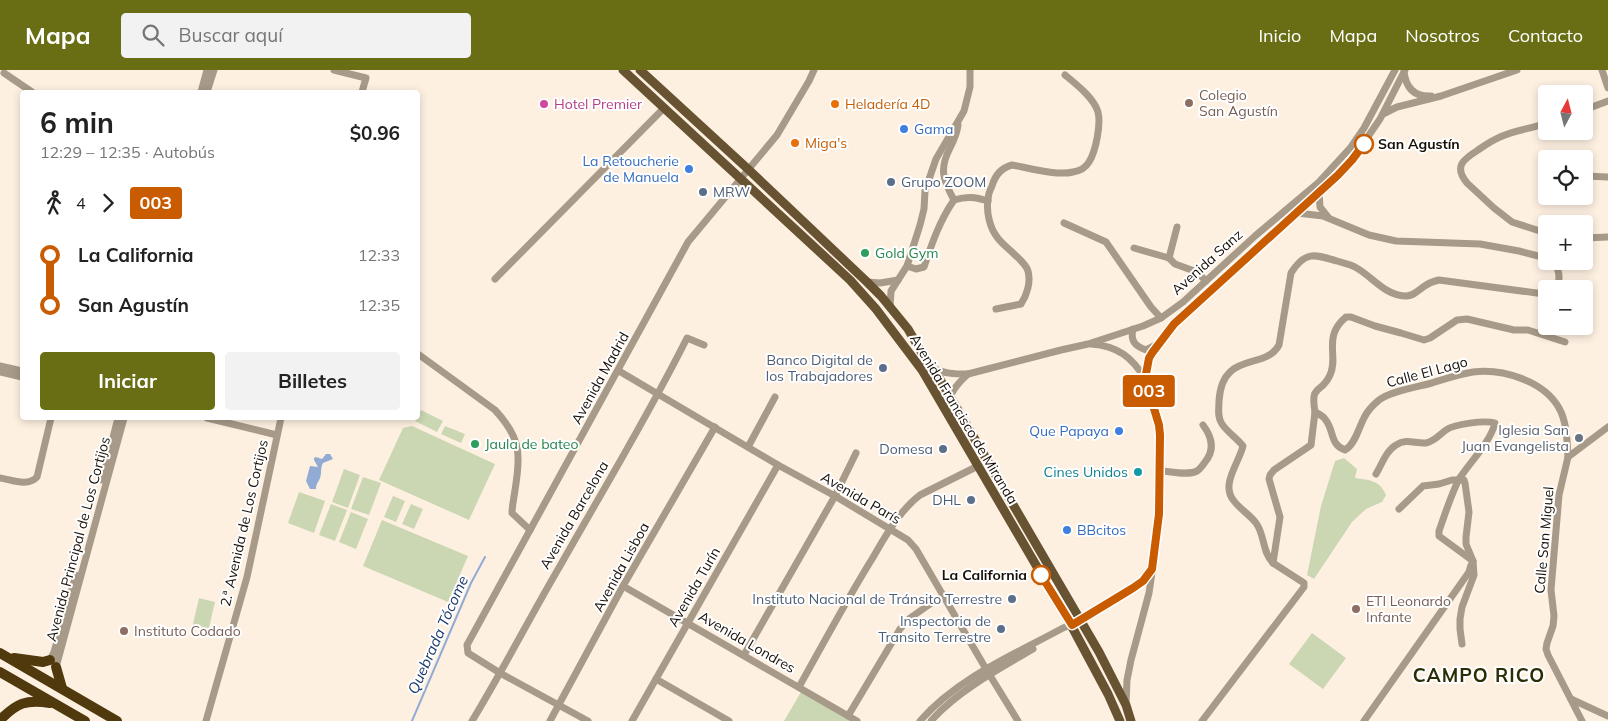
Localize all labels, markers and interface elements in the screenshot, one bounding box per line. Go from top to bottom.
search box [121,13,471,58]
text: Mapa [25,20,91,50]
icon: search [139,21,167,49]
text: Buscar aquí [179,23,283,47]
text: Inicio [1258,24,1301,47]
text: Mapa [1329,24,1377,47]
text: Nosotros [1405,24,1480,47]
text: Contacto [1508,24,1583,47]
north arrow [1538,85,1592,140]
map controls [1538,85,1593,335]
place label: Colegio San Agustín [1199,86,1278,120]
place label: Hotel Premier [554,95,643,113]
place label: Heladería 4D [845,95,930,113]
marker: Colegio San Agustín [1183,97,1195,109]
marker: Hotel Premier [538,98,550,110]
marker: Heladería 4D [829,98,841,110]
text: 6 min [40,105,114,140]
place label: Gama [914,120,953,138]
text: $0.96 [350,121,400,145]
marker: Gama [898,123,910,135]
place label: Miga's [805,134,847,152]
marker: San Agustín [1354,134,1374,154]
place label: San Agustín [1378,135,1460,153]
marker: Miga's [789,137,801,149]
text: 12:29 – 12:35 · Autobús [40,142,215,162]
button: locate [1538,150,1593,205]
place label: La Retoucherie de Manuela [582,152,679,186]
marker: La Retoucherie de Manuela [683,163,695,175]
place label: Grupo ZOOM [901,173,986,191]
marker: Grupo ZOOM [885,176,897,188]
place label: MRW [713,183,751,201]
marker: MRW [697,186,709,198]
icon: walk [40,189,68,217]
icon: forward [94,189,122,217]
text: 003 [140,191,172,214]
text: 4 [76,193,86,213]
button: + [1538,215,1593,270]
street label: Avenida Sanz [1168,225,1246,299]
text: La California [78,243,194,267]
place label: Gold Gym [875,244,939,262]
text: 12:33 [358,245,400,265]
marker: Gold Gym [859,247,871,259]
button: − [1538,280,1593,335]
text: San Agustín [78,293,189,317]
text: 12:35 [358,295,400,315]
street label: Avenida Madrid [567,329,633,427]
street label: Avenida Francisco de Miranda [906,331,1022,507]
place label: Banco Digital de los Trabajadores [766,351,873,385]
button: Iniciar [40,352,215,410]
button: Billetes [225,352,400,410]
street label: Calle El Lago [1384,353,1470,391]
marker: Banco Digital de los Trabajadores [877,362,889,374]
line badge: 003 [1120,375,1178,407]
text: 003 [1133,379,1165,402]
place label: Iglesia San Juan Evangelista [1461,421,1569,455]
place label: Que Papaya [1029,422,1109,440]
marker: Que Papaya [1113,425,1125,437]
marker: Iglesia San Juan Evangelista [1573,432,1585,444]
street label: Avenida Principal de Los Cortijos [42,435,114,643]
place label: Jaula de bateo [485,435,578,453]
street label: 2.ª Avenida de Los Cortijos [216,438,272,608]
marker: Jaula de bateo [469,438,481,450]
place label: Domesa [879,440,933,458]
marker: Domesa [937,443,949,455]
street label: Avenida Barcelona [536,458,612,572]
place label: Cines Unidos [1044,463,1128,481]
marker: Cines Unidos [1132,466,1144,478]
street label: Avenida París [818,468,904,528]
street label: Calle San Miguel [1530,486,1558,594]
place label: DHL [932,491,961,509]
marker: DHL [965,494,977,506]
street label: Avenida Lisboa [589,519,653,615]
place label: BBcitos [1077,521,1126,539]
marker: BBcitos [1061,524,1073,536]
street label: Avenida Turín [664,544,724,630]
marker: La California [1031,565,1051,585]
place label: La California [942,566,1027,584]
water label: Quebrada Tócome [403,573,472,697]
place label: Instituto Nacional de Tránsito Terrestre [752,590,1002,608]
place label: ETI Leonardo Infante [1366,592,1451,626]
marker: Instituto Nacional de Tránsito Terrestre [1006,593,1018,605]
marker: ETI Leonardo Infante [1350,603,1362,615]
street label: Avenida Londres [695,607,799,677]
place label: Inspectoria de Transito Terrestre [878,612,991,646]
place label: Instituto Codado [134,622,241,640]
marker: Inspectoria de Transito Terrestre [995,623,1007,635]
marker: Instituto Codado [118,625,130,637]
district label: CAMPO RICO [1413,663,1545,687]

